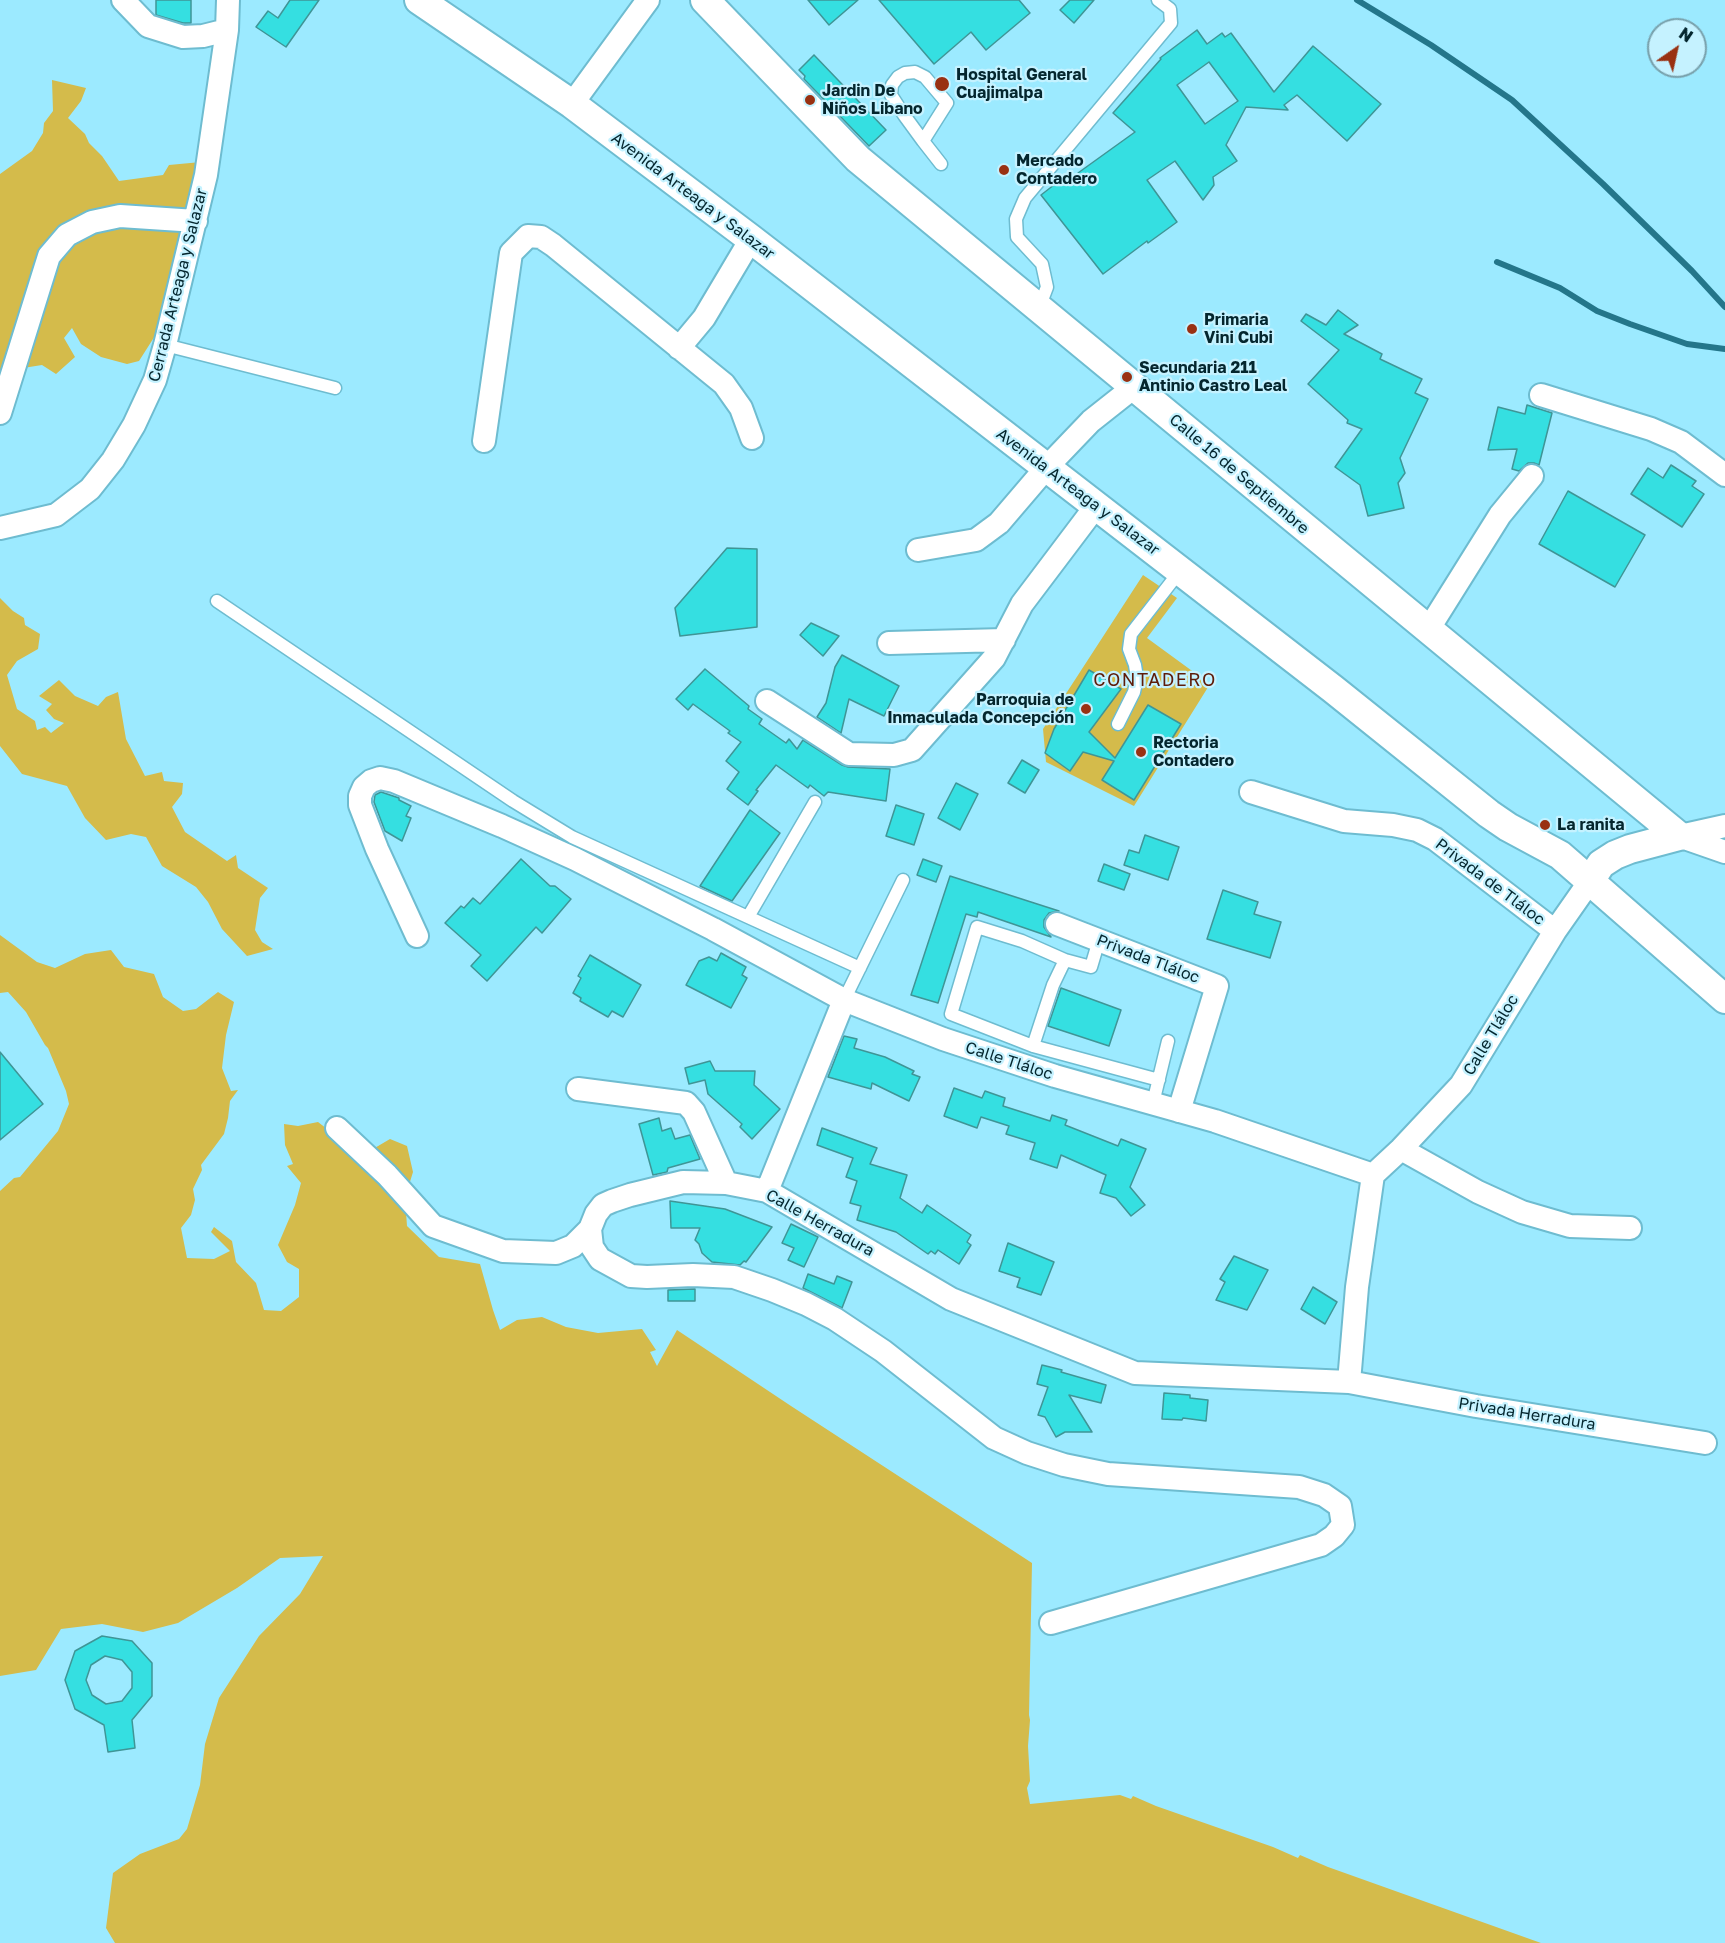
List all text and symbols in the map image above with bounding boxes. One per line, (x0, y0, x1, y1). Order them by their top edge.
north arrow (1647, 18, 1707, 78)
text: N (1675, 23, 1697, 46)
place label: Hospital General Cuajimalpa (956, 65, 1087, 103)
marker: Hospital General Cuajimalpa (933, 75, 951, 93)
place label: Jardin De Niños Libano (822, 81, 923, 119)
marker: Jardin De Niños Libano (803, 93, 817, 107)
street label: Avenida Arteaga y Salazar (608, 128, 778, 264)
place label: Mercado Contadero (1016, 151, 1097, 189)
marker: Mercado Contadero (997, 163, 1011, 177)
street label: Cerrada Arteaga y Salazar (145, 186, 211, 384)
place label: Primaria Vini Cubi (1204, 310, 1273, 348)
marker: Primaria Vini Cubi (1185, 322, 1199, 336)
place label: Secundaria 211 Antinio Castro Leal (1139, 358, 1287, 396)
marker: Secundaria 211 Antinio Castro Leal (1120, 370, 1134, 384)
street label: Calle 16 de Septiembre (1165, 410, 1313, 538)
street label: Avenida Arteaga y Salazar (993, 424, 1163, 560)
district label: CONTADERO (1093, 669, 1217, 691)
place label: Parroquia de Inmaculada Concepción (887, 690, 1074, 728)
marker: Parroquia de Inmaculada Concepción (1079, 702, 1093, 716)
place label: Rectoria Contadero (1153, 733, 1234, 771)
marker: Rectoria Contadero (1134, 745, 1148, 759)
place label: La ranita (1557, 815, 1625, 835)
marker: La ranita (1538, 818, 1552, 832)
street label: Privada de Tláloc (1432, 835, 1548, 929)
street label: Privada Tláloc (1094, 931, 1202, 987)
street label: Calle Tláloc (1459, 991, 1523, 1079)
street label: Calle Tláloc (963, 1038, 1055, 1084)
street label: Calle Herradura (763, 1185, 877, 1261)
street label: Privada Herradura (1457, 1394, 1597, 1434)

